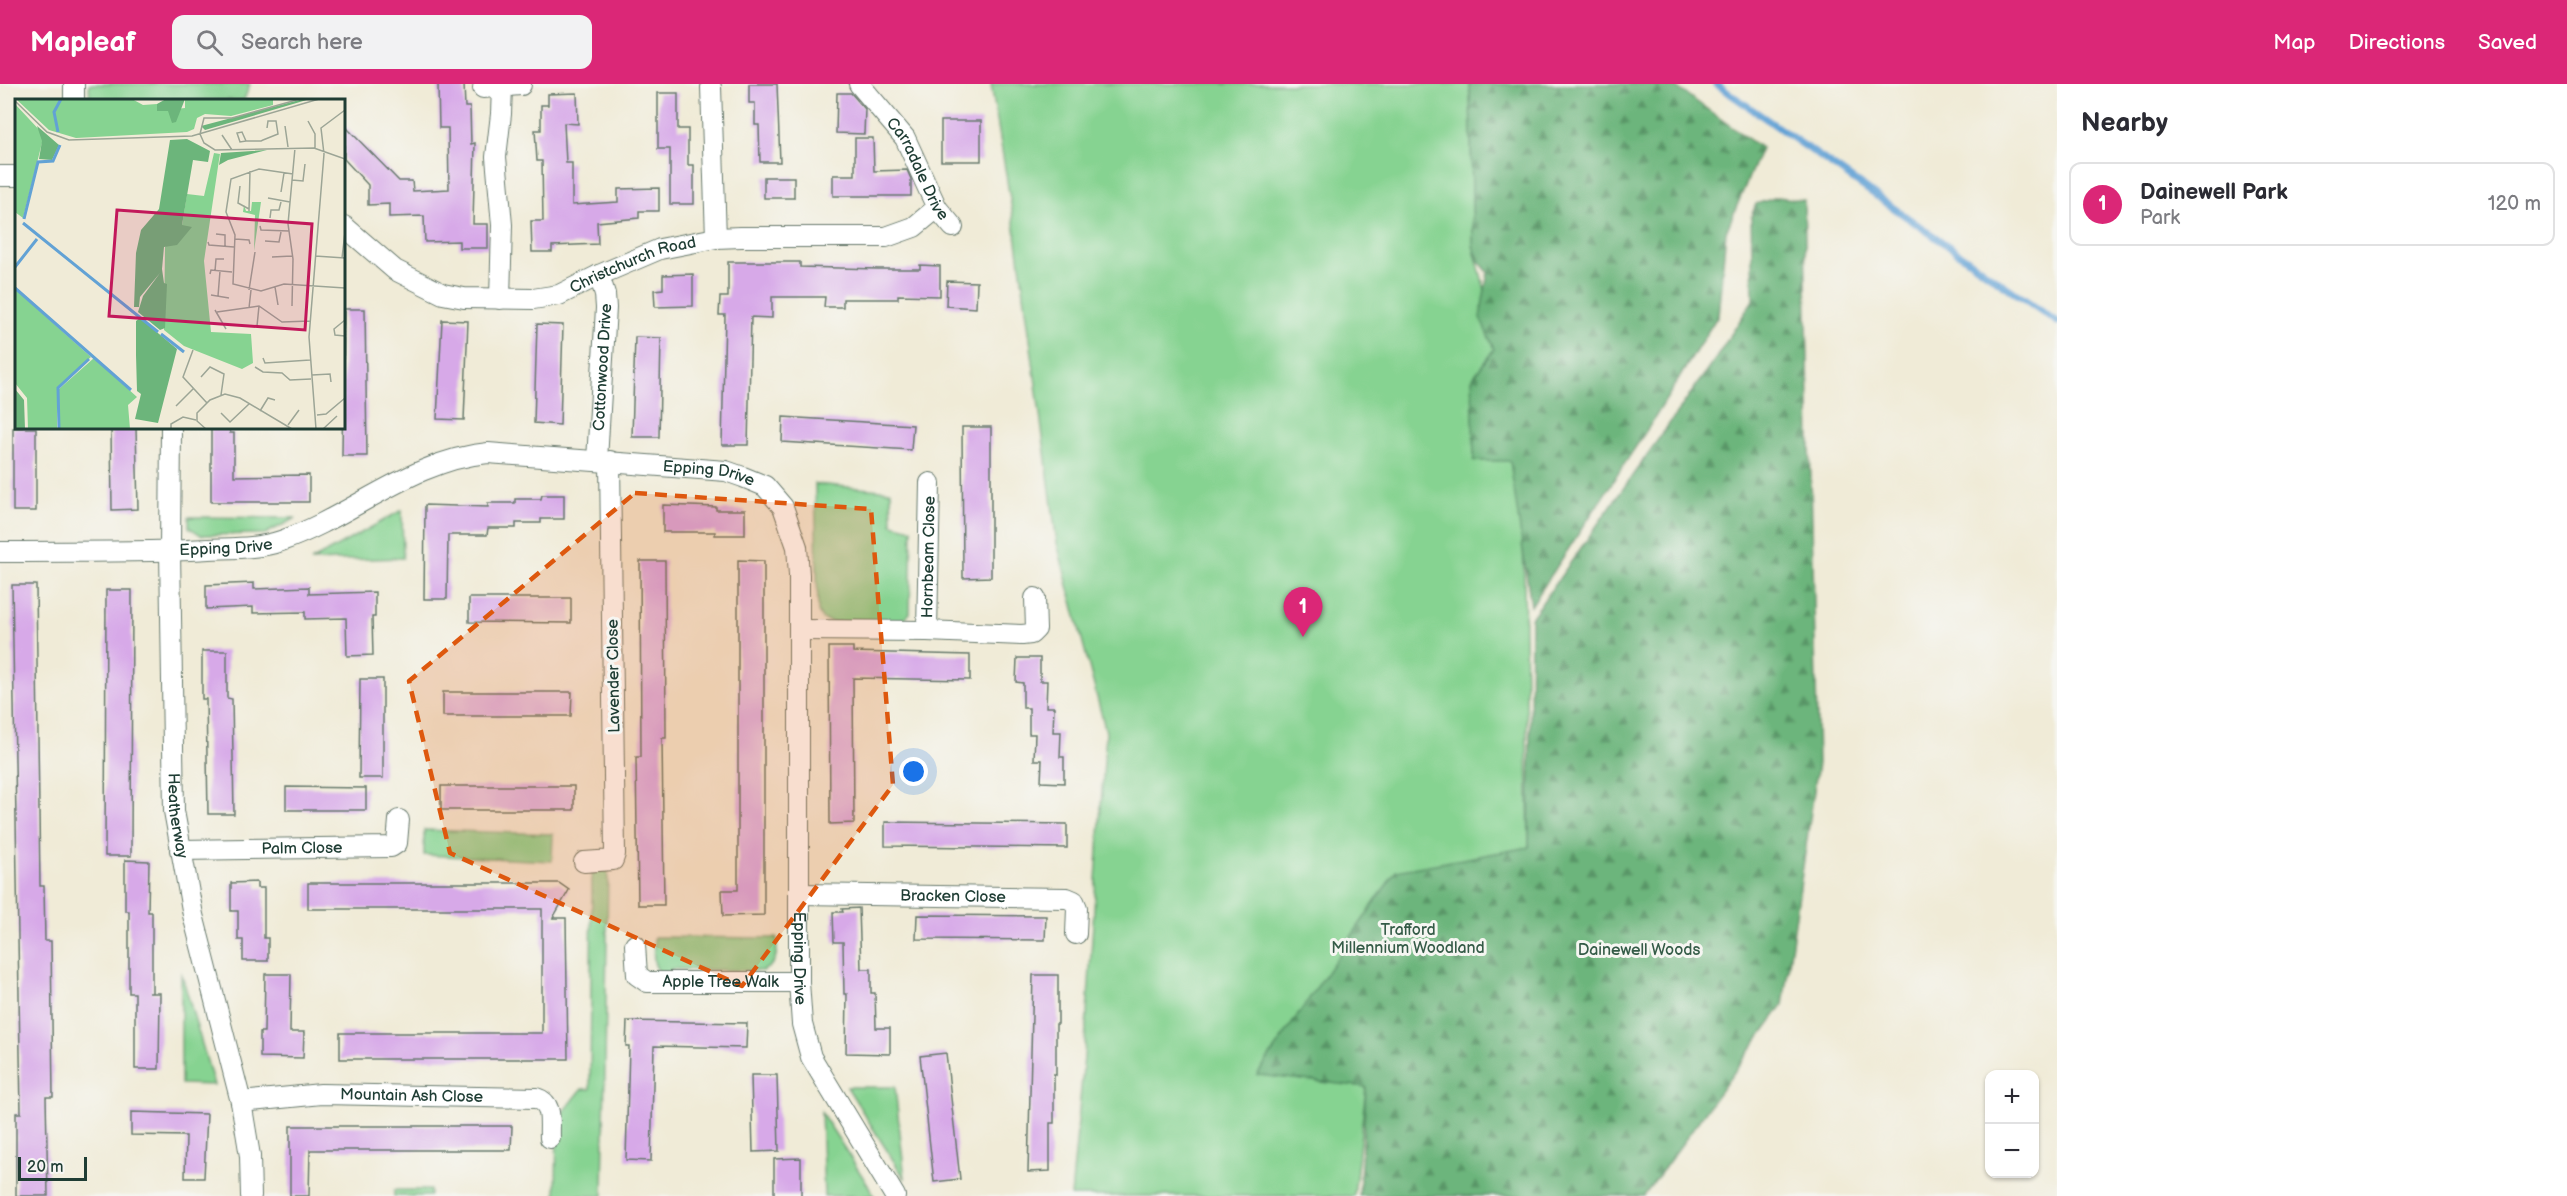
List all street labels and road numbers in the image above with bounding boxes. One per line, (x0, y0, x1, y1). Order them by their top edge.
street label: Carradale Drive (882, 114, 953, 225)
street label: Christchurch Road (567, 233, 698, 298)
street label: Cottonwood Drive (589, 302, 616, 431)
street label: Epping Drive (662, 457, 758, 490)
street label: Hornbeam Close (918, 495, 939, 618)
street label: Epping Drive (179, 534, 275, 560)
street label: Lavender Close (603, 618, 624, 733)
street label: Heatherway (164, 773, 192, 861)
street label: Palm Close (261, 838, 343, 858)
street label: Bracken Close (900, 886, 1007, 907)
street label: Epping Drive (790, 912, 810, 1006)
street label: Apple Tree Walk (663, 973, 779, 992)
street label: Mountain Ash Close (340, 1085, 484, 1107)

